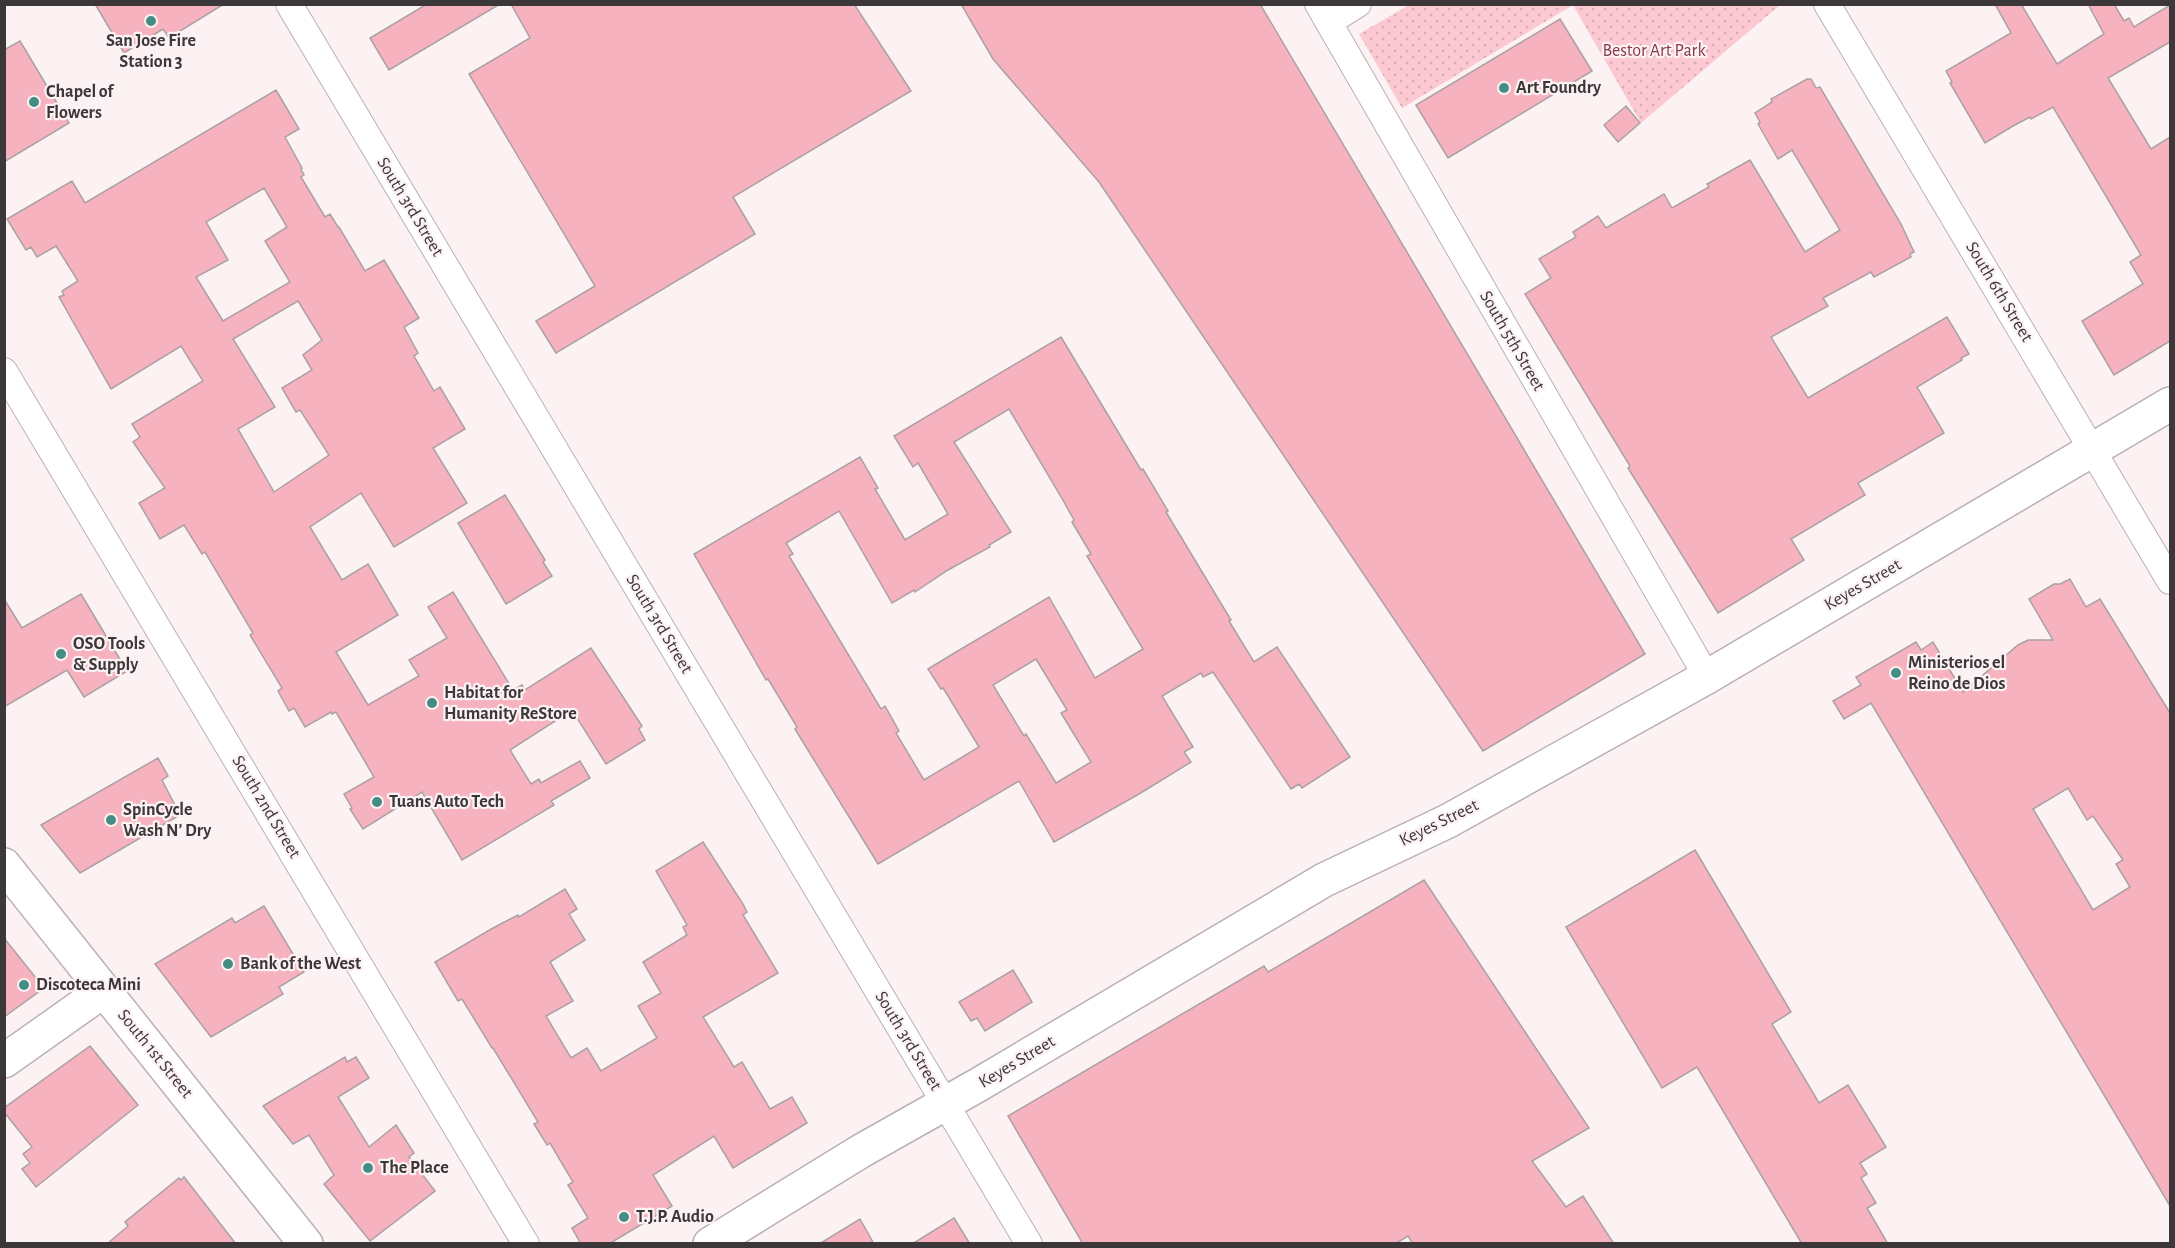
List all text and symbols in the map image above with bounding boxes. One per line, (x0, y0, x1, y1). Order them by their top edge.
marker: San Jose Fire Station 3 (144, 14, 158, 28)
place label: San Jose Fire Station 3 (106, 32, 196, 71)
park label: Bestor Art Park (1602, 42, 1706, 60)
place label: Art Foundry (1516, 79, 1602, 97)
marker: Art Foundry (1497, 81, 1511, 95)
place label: Chapel of Flowers (46, 83, 115, 122)
marker: Chapel of Flowers (27, 95, 41, 109)
street label: South 3rd Street (373, 154, 447, 260)
street label: South 6th Street (1962, 239, 2036, 345)
street label: South 5th Street (1476, 288, 1548, 394)
street label: Keyes Street (1821, 556, 1905, 614)
street label: South 3rd Street (622, 571, 696, 677)
place label: OSO Tools & Supply (73, 635, 145, 674)
marker: OSO Tools & Supply (54, 647, 68, 661)
place label: Ministerios el Reino de Dios (1908, 654, 2005, 693)
marker: Ministerios el Reino de Dios (1889, 666, 1903, 680)
place label: Habitat for Humanity ReStore (444, 684, 577, 723)
marker: Habitat for Humanity ReStore (425, 696, 439, 710)
street label: South 2nd Street (228, 752, 304, 862)
place label: Tuans Auto Tech (389, 793, 504, 811)
marker: Tuans Auto Tech (370, 795, 384, 809)
street label: Keyes Street (1397, 796, 1482, 850)
place label: SpinCycle Wash N’ Dry (123, 801, 212, 840)
marker: SpinCycle Wash N’ Dry (104, 813, 118, 827)
place label: Bank of the West (240, 955, 361, 973)
marker: Bank of the West (221, 957, 235, 971)
place label: Discoteca Mini (36, 976, 141, 994)
marker: Discoteca Mini (17, 978, 31, 992)
street label: South 3rd Street (871, 988, 945, 1094)
street label: South 1st Street (114, 1006, 196, 1102)
street label: Keyes Street (976, 1032, 1058, 1092)
place label: The Place (380, 1159, 449, 1177)
marker: The Place (361, 1161, 375, 1175)
place label: T.J.P. Audio (636, 1208, 714, 1226)
marker: T.J.P. Audio (617, 1210, 631, 1224)

